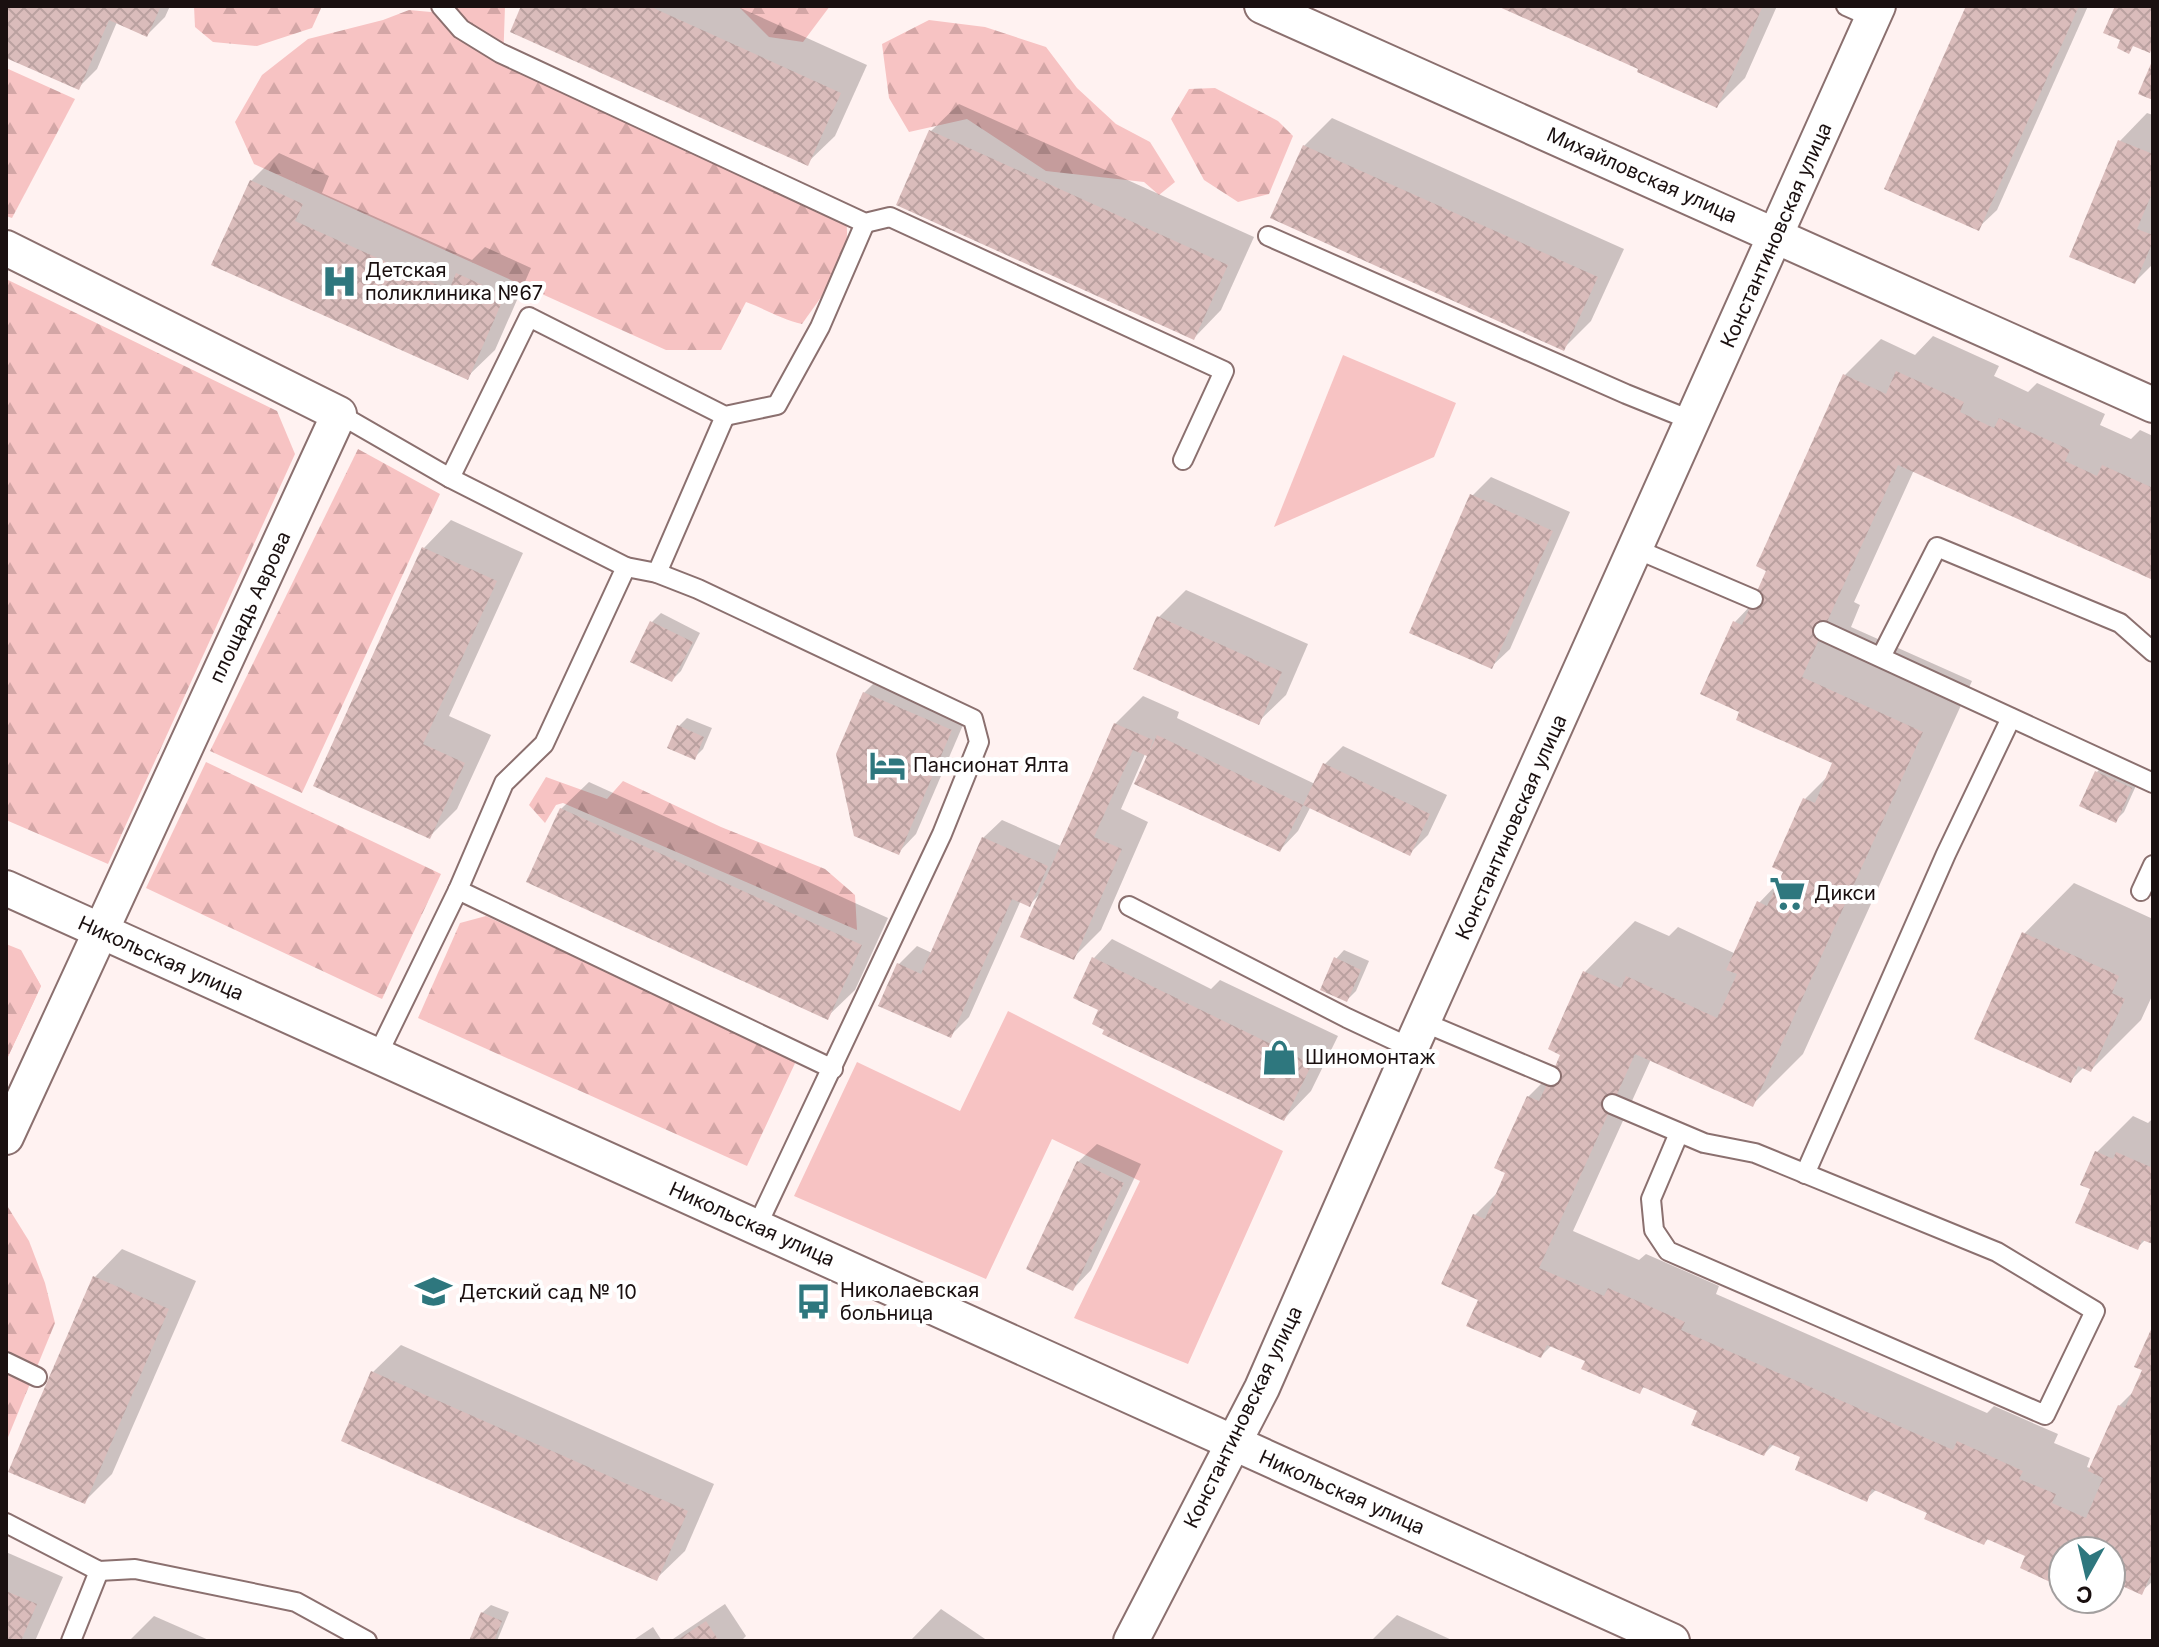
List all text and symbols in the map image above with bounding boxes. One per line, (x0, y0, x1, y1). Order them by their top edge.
street label: Константиновская улица (1715, 119, 1837, 351)
street label: Михайловская улица (1543, 122, 1741, 228)
place label: Детская поликлиника №67 (365, 258, 543, 305)
hospital icon: Детская поликлиника №67 (320, 262, 358, 300)
street label: площадь Аврова (204, 527, 296, 687)
street label: Константиновская улица (1450, 711, 1572, 943)
hotel icon: Пансионат Ялта (868, 746, 906, 784)
place label: Пансионат Ялта (913, 753, 1069, 777)
supermarket icon: Дикси (1769, 874, 1807, 912)
place label: Дикси (1814, 881, 1876, 905)
street label: Никольская улица (74, 911, 248, 1005)
shop icon: Шиномонтаж (1260, 1038, 1298, 1076)
place label: Шиномонтаж (1305, 1045, 1436, 1069)
street label: Никольская улица (665, 1177, 839, 1271)
school or university icon: Детский сад № 10 (414, 1273, 452, 1311)
place label: Николаевская больница (840, 1278, 979, 1325)
place label: Детский сад № 10 (459, 1280, 637, 1304)
bus stop icon: Николаевская больница (795, 1282, 833, 1320)
street label: Константиновская улица (1179, 1302, 1307, 1532)
street label: Никольская улица (1255, 1445, 1429, 1539)
north arrow (2047, 1535, 2127, 1615)
text: С (2074, 1581, 2094, 1609)

